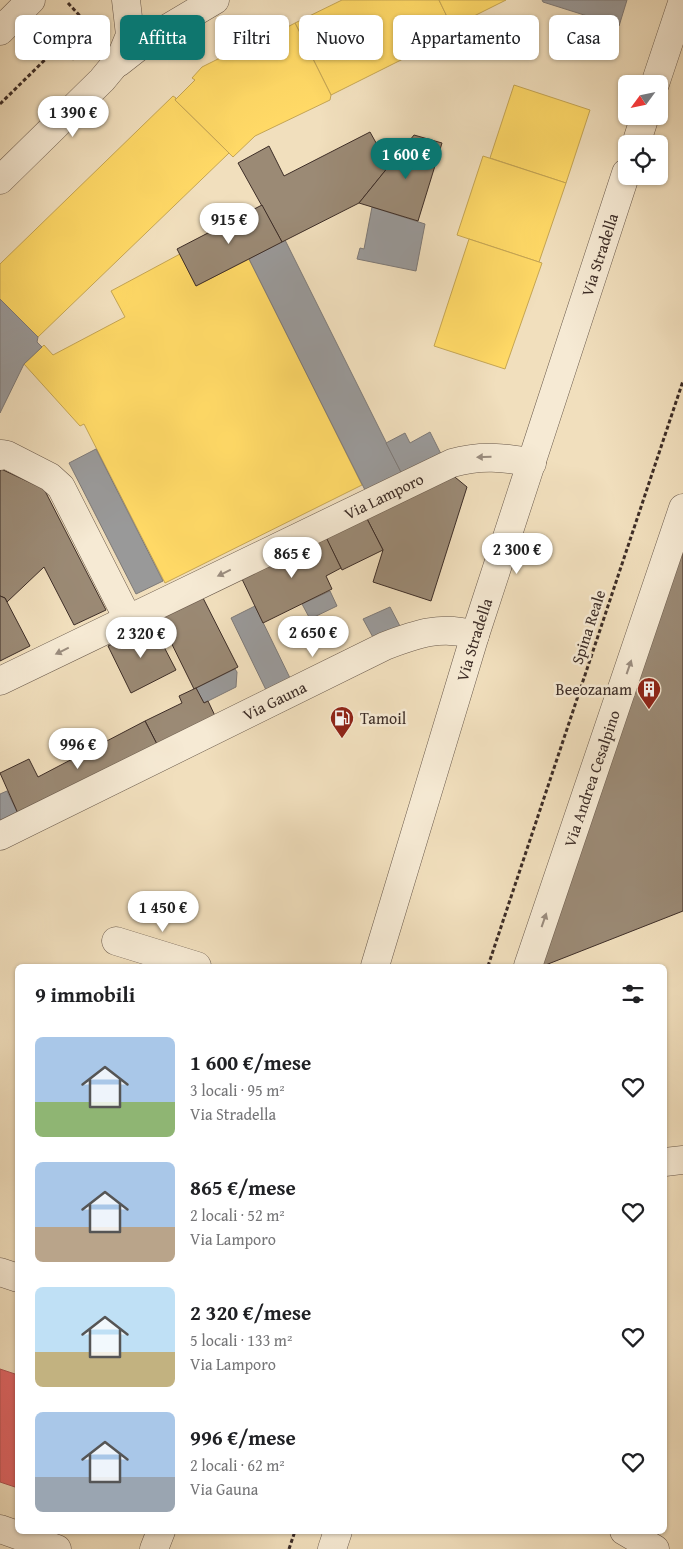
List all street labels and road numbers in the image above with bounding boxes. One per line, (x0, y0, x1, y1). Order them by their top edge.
street label: Via Stradella (575, 209, 624, 299)
street label: Via Lamporo (340, 466, 428, 525)
street label: Spina Reale (565, 587, 611, 667)
street label: Via Stradella (450, 594, 498, 684)
street label: Via Gauna (238, 675, 311, 726)
street label: Via Andrea Cesalpino (557, 707, 626, 850)

